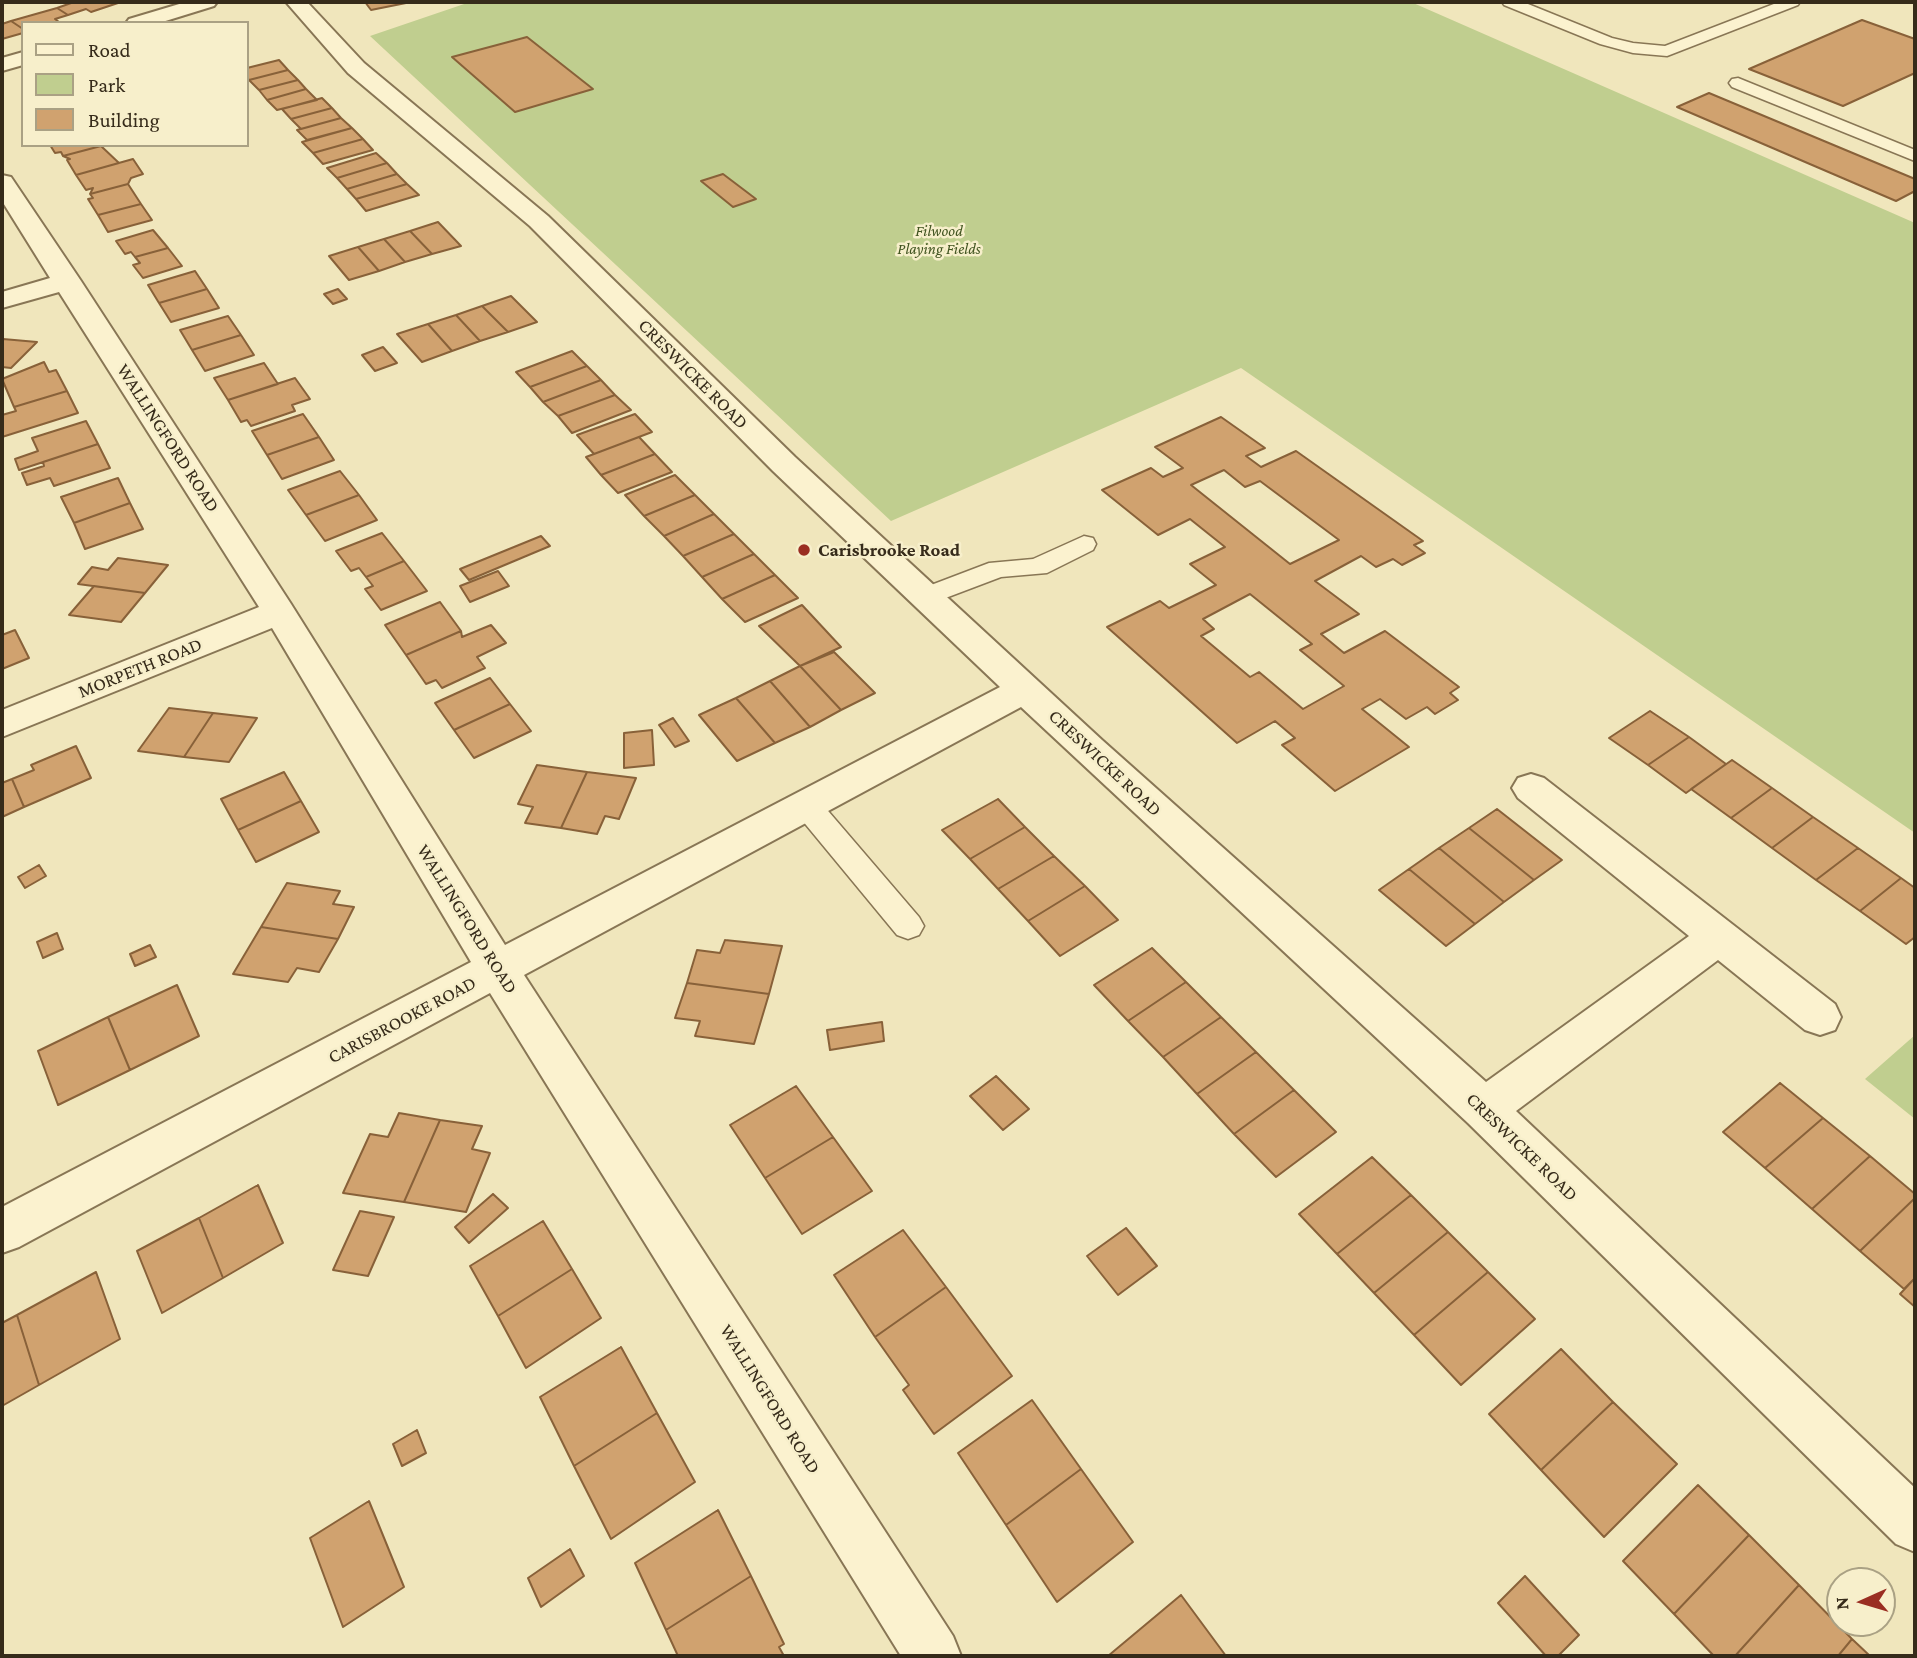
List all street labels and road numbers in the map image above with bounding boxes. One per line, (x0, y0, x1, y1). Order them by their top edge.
street label: CRESWICKE ROAD (633, 314, 753, 434)
street label: WALLINGFORD ROAD (112, 360, 224, 516)
street label: MORPETH ROAD (75, 633, 205, 703)
street label: CRESWICKE ROAD (1044, 705, 1166, 821)
street label: WALLINGFORD ROAD (412, 840, 522, 998)
street label: CARISBROOKE ROAD (324, 971, 480, 1069)
street label: CRESWICKE ROAD (1461, 1088, 1583, 1206)
street label: WALLINGFORD ROAD (715, 1320, 825, 1478)

